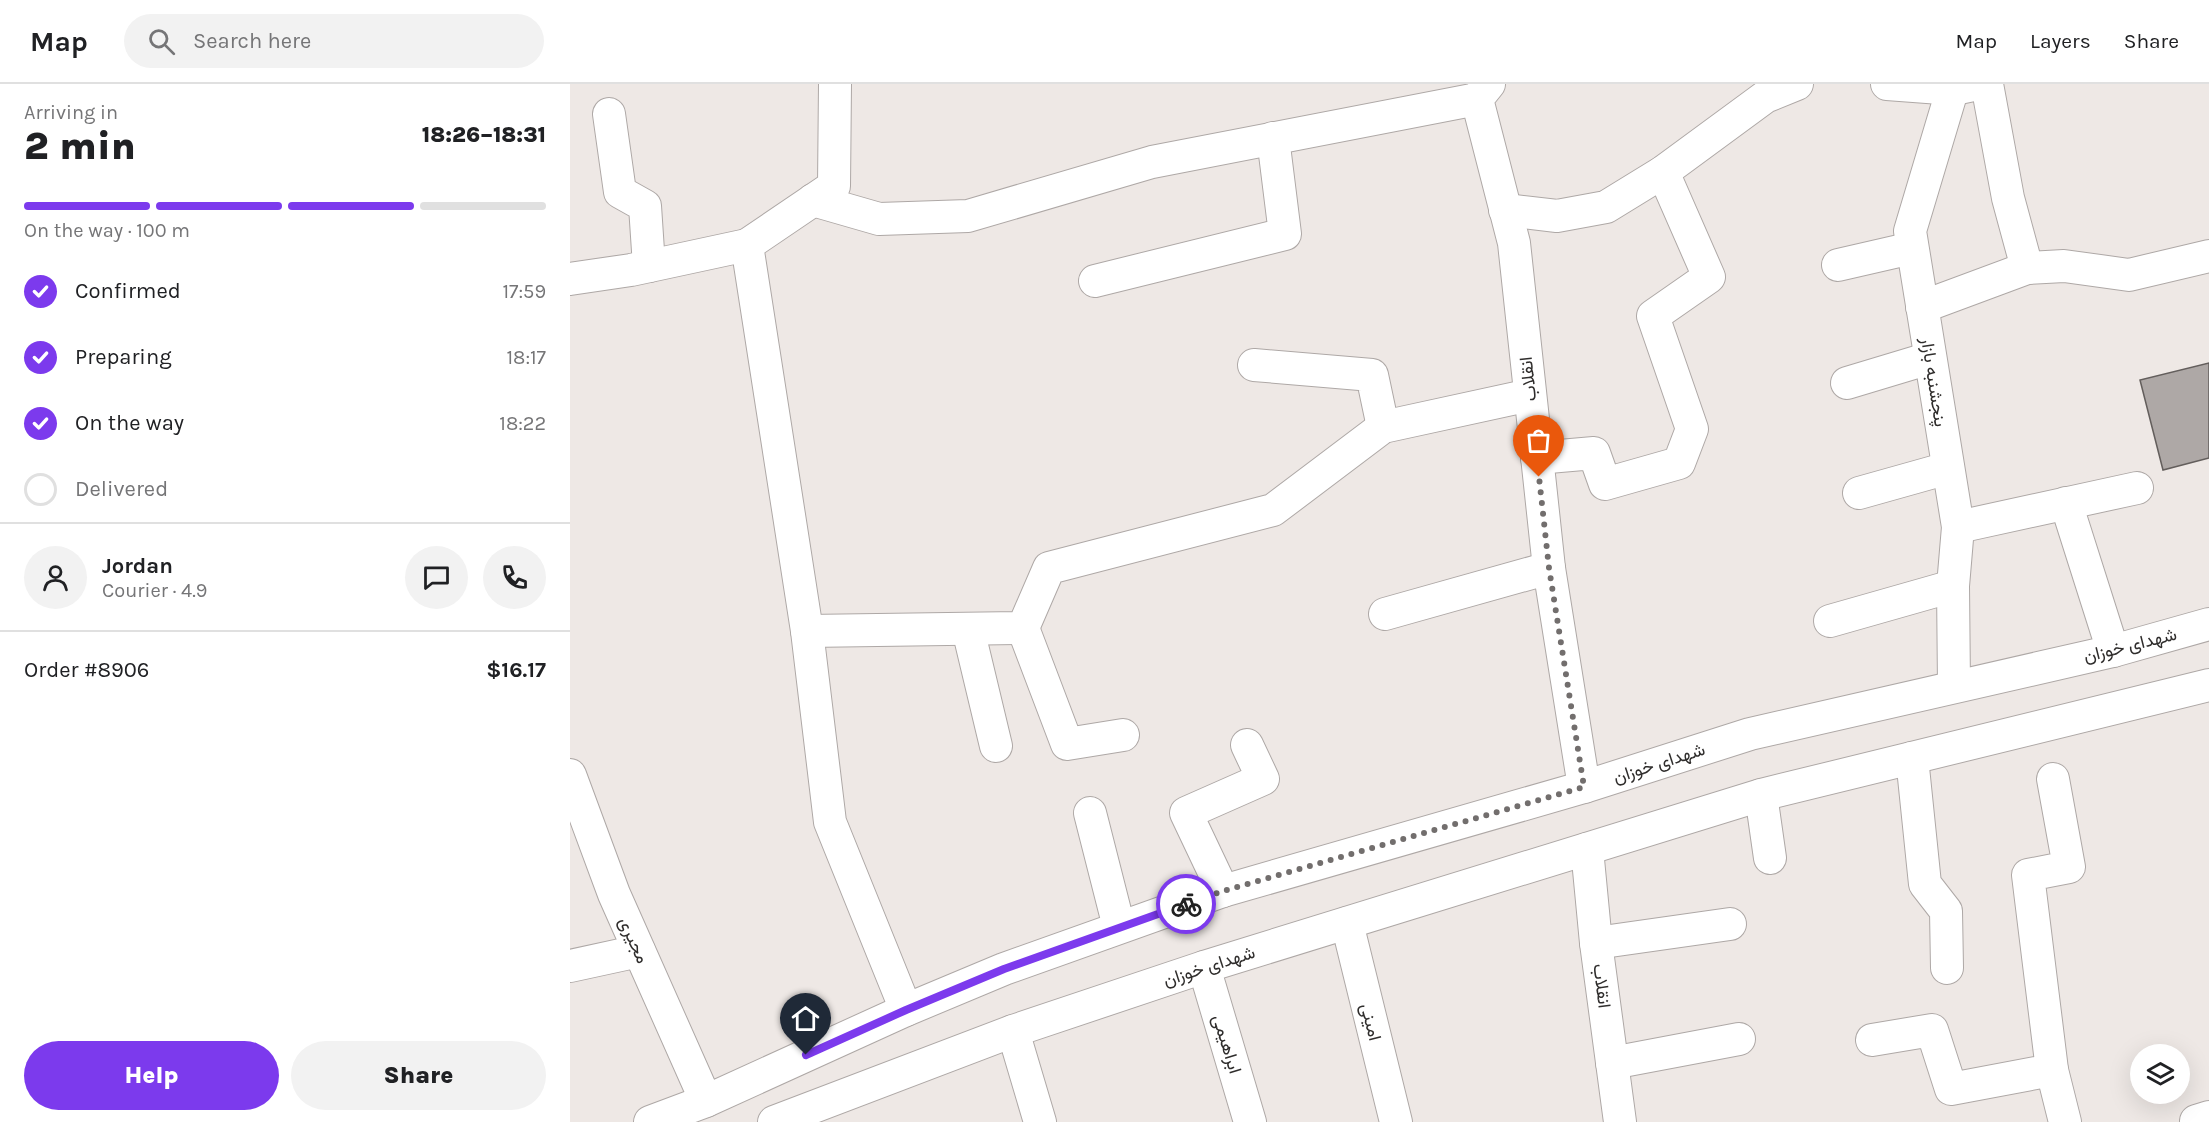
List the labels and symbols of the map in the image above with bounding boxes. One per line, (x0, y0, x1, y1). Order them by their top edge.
street label: پنجشنبه بازار (1915, 335, 1952, 428)
street label: انقلاب (1515, 356, 1541, 402)
pin (1513, 415, 1564, 477)
street label: شهدای خوزان (2081, 623, 2179, 667)
street label: شهدای خوزان (1610, 738, 1708, 788)
courier (1156, 874, 1216, 934)
street label: مجیری (614, 913, 654, 967)
street label: شهدای خوزان (1160, 941, 1258, 991)
street label: انقلاب (1588, 962, 1616, 1010)
pin (780, 993, 831, 1055)
street label: امینی (1356, 1001, 1386, 1043)
street label: ابراهیمی (1208, 1012, 1246, 1076)

